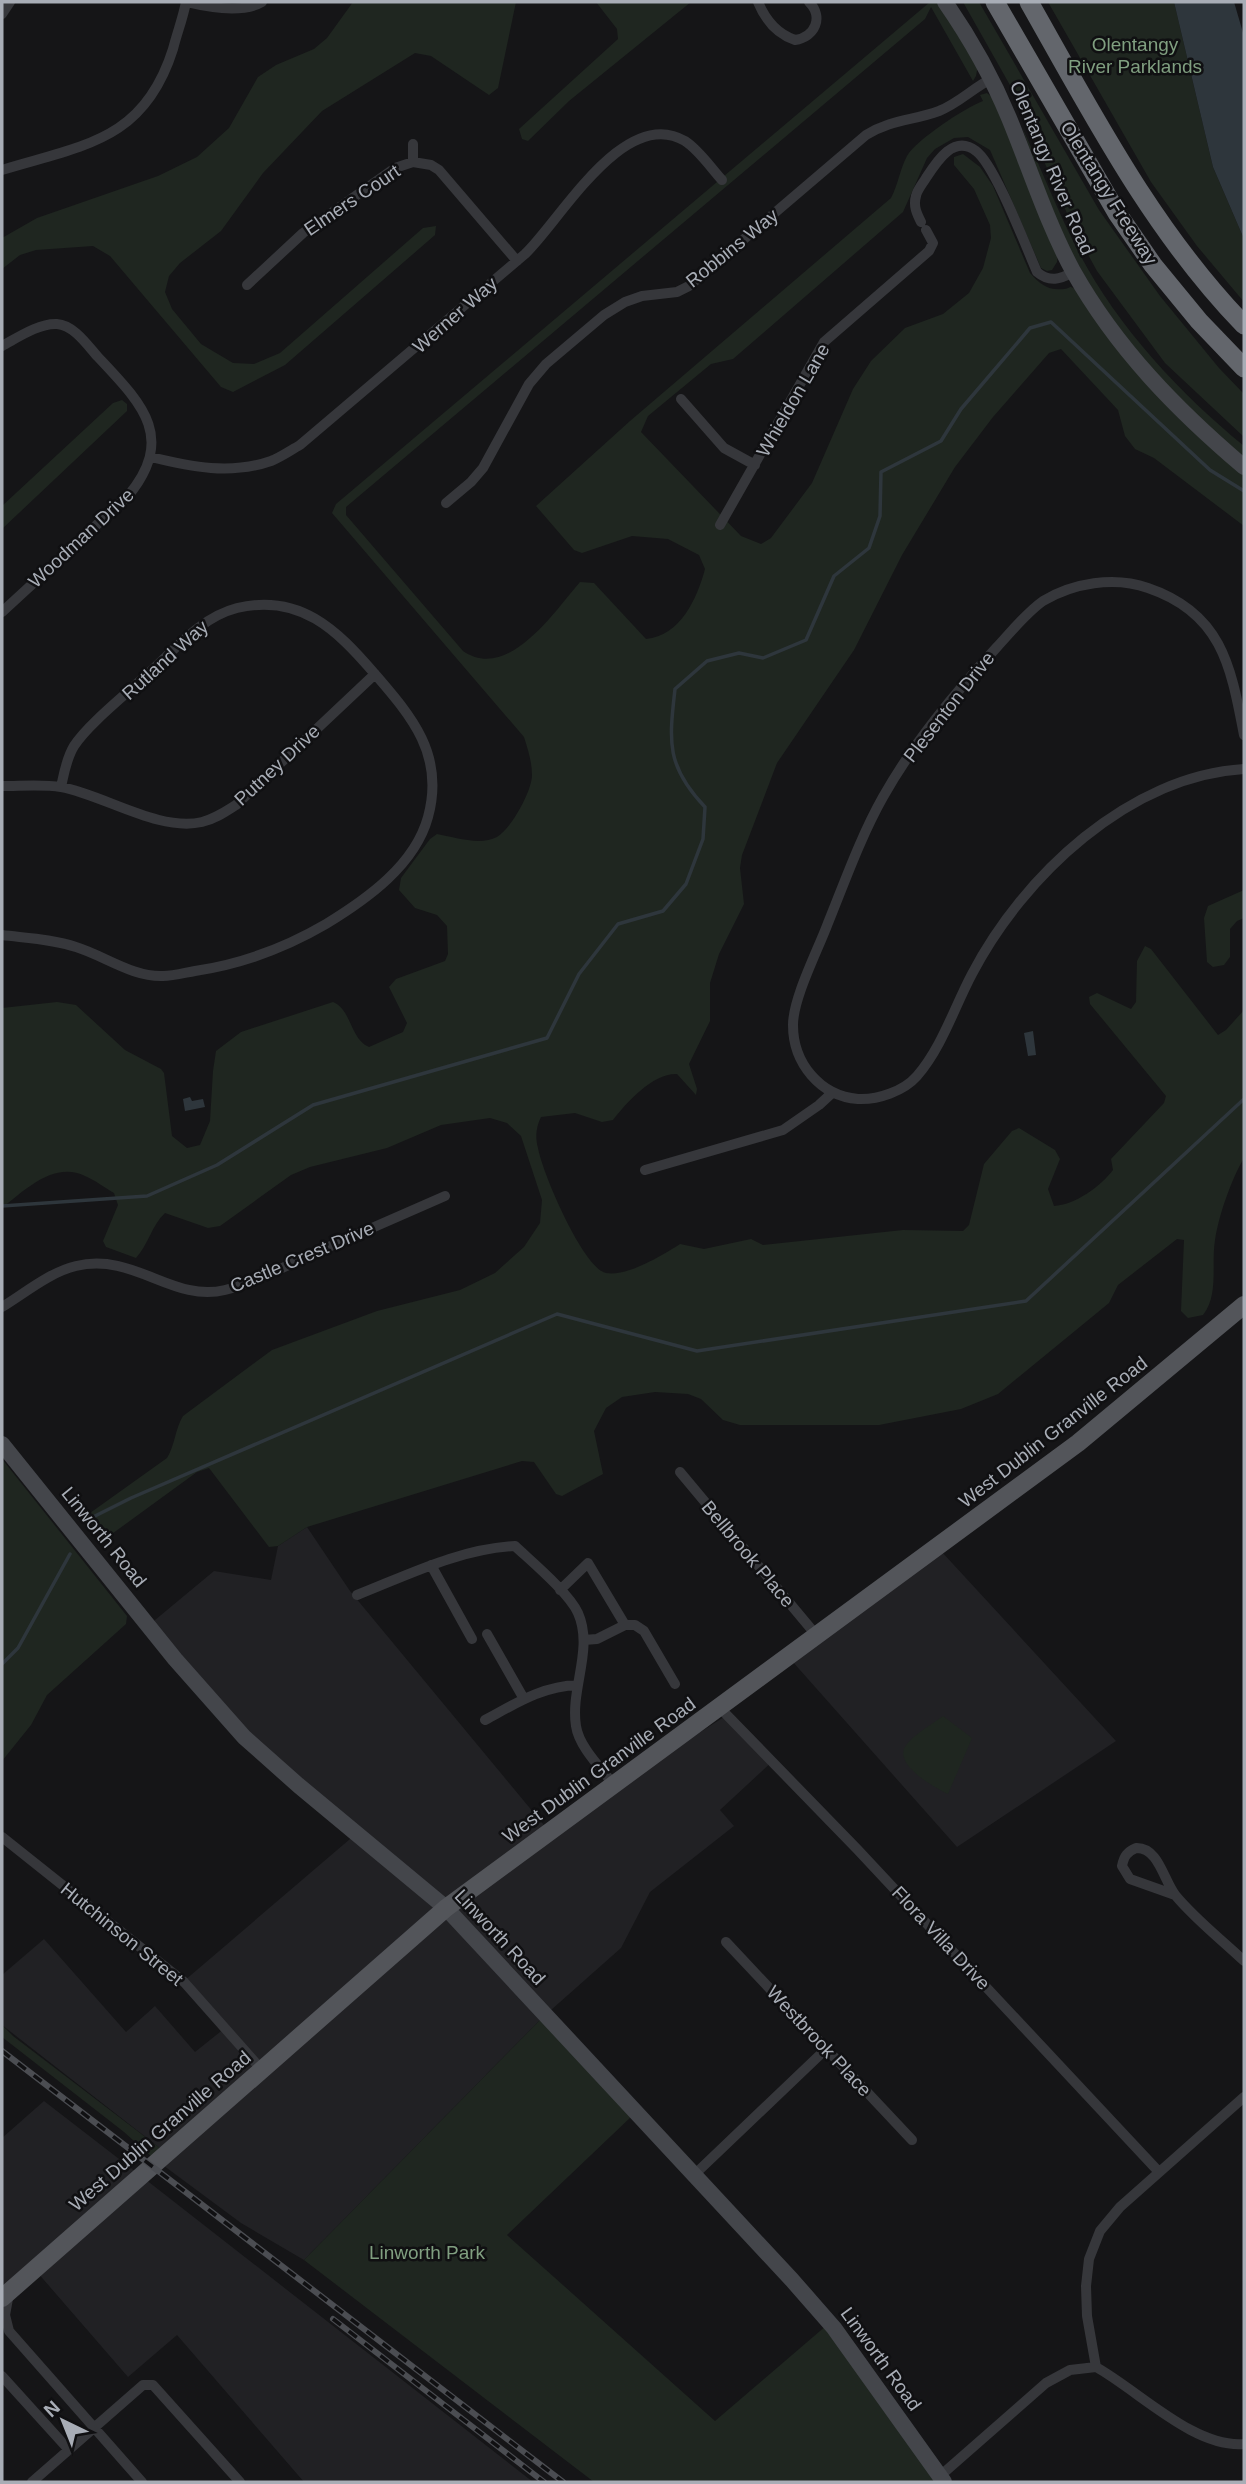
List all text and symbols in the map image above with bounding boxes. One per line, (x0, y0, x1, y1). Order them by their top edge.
park label: Olentangy River Parklands (1068, 34, 1202, 77)
street label: Olentangy River Road (1006, 78, 1098, 258)
street label: Olentangy Freeway (1056, 118, 1162, 269)
street label: Elmers Court (300, 160, 404, 240)
street label: Robbins Way (682, 204, 783, 291)
street label: Werner Way (409, 272, 502, 357)
street label: Whieldon Lane (752, 340, 834, 460)
street label: Woodman Drive (24, 484, 138, 592)
street label: Rutland Way (118, 616, 213, 704)
street label: Plesenton Drive (899, 648, 999, 766)
street label: Putney Drive (230, 720, 324, 810)
street label: Castle Crest Drive (227, 1217, 377, 1297)
street label: West Dublin Granville Road (955, 1352, 1151, 1512)
street label: Linworth Road (57, 1483, 151, 1591)
street label: Bellbrook Place (698, 1497, 798, 1611)
street label: West Dublin Granville Road (499, 1693, 699, 1847)
street label: Hutchinson Street (57, 1878, 188, 1990)
street label: Flora Villa Drive (888, 1882, 994, 1994)
street label: Linworth Road (451, 1885, 549, 1989)
street label: Westbrook Place (762, 1981, 876, 2101)
street label: West Dublin Granville Road (65, 2047, 255, 2215)
park label: Linworth Park (369, 2242, 486, 2263)
street label: Linworth Road (836, 2303, 926, 2415)
north arrow (28, 2386, 98, 2456)
text: N (40, 2397, 64, 2421)

